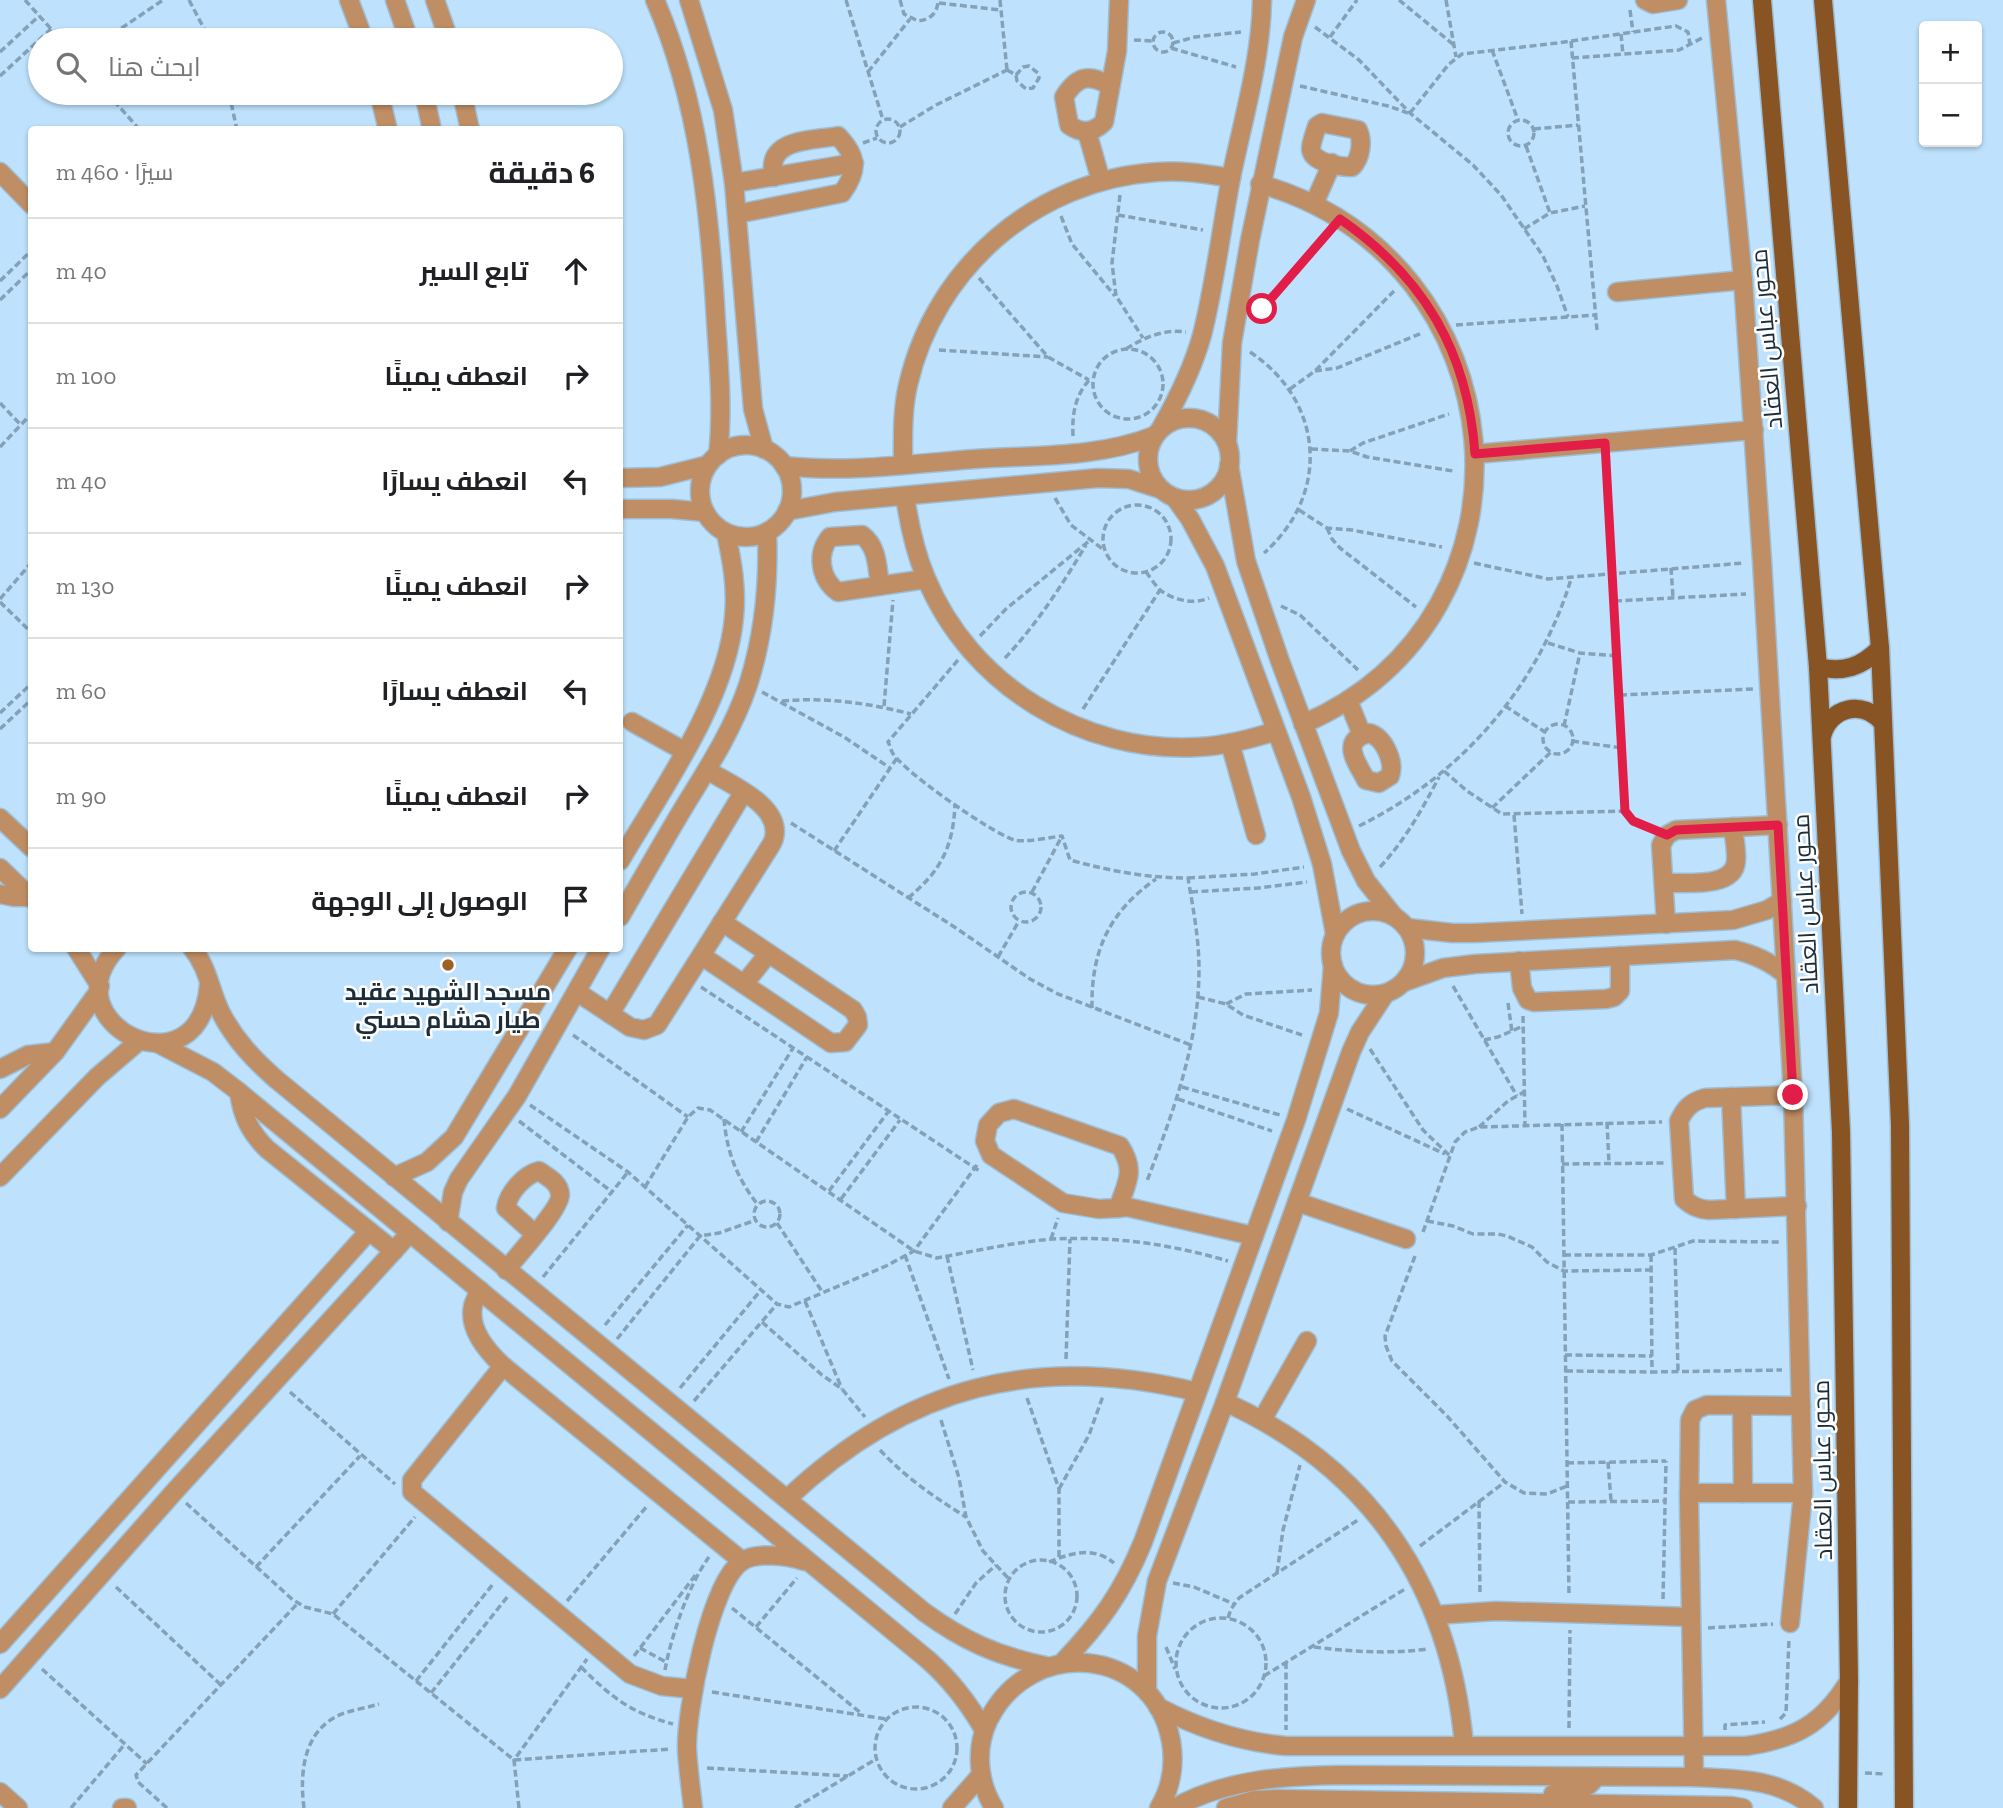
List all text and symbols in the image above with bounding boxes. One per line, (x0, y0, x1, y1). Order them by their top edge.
map controls (1919, 21, 1982, 147)
button: + (1919, 21, 1982, 84)
search box (28, 28, 623, 105)
icon: search (52, 48, 90, 86)
text: ابحث هنا (108, 51, 201, 83)
button: − (1919, 84, 1982, 147)
text: 6 دقيقة (488, 155, 595, 191)
text: سيرًا · 460 m (56, 158, 173, 186)
street label: محور عباس العقاد (1744, 248, 1788, 430)
icon: ahead (557, 252, 595, 290)
text: تابع السير (420, 255, 528, 287)
text: 40 m (56, 257, 107, 285)
route start (1246, 293, 1277, 324)
icon: right (557, 357, 595, 395)
text: انعطف يمينًا (385, 360, 528, 392)
text: 100 m (56, 362, 116, 390)
icon: left (557, 462, 595, 500)
text: انعطف يسارًا (381, 465, 528, 497)
text: 40 m (56, 467, 107, 495)
icon: right (557, 567, 595, 605)
text: انعطف يمينًا (385, 570, 528, 602)
text: 130 m (56, 572, 114, 600)
icon: left (557, 672, 595, 710)
text: انعطف يسارًا (381, 675, 528, 707)
text: 60 m (56, 677, 107, 705)
icon: right (557, 777, 595, 815)
text: انعطف يمينًا (385, 780, 528, 812)
text: 90 m (56, 782, 107, 810)
street label: محور عباس العقاد (1786, 813, 1824, 995)
icon: arrive (557, 882, 595, 920)
text: الوصول إلى الوجهة (311, 885, 528, 917)
marker: مسجد الشهيد عقيد طيار هشام حسني (440, 957, 456, 973)
place label: مسجد الشهيد عقيد طيار هشام حسني (345, 977, 551, 1039)
route end (1777, 1079, 1808, 1110)
street label: محور عباس العقاد (1806, 1379, 1838, 1561)

